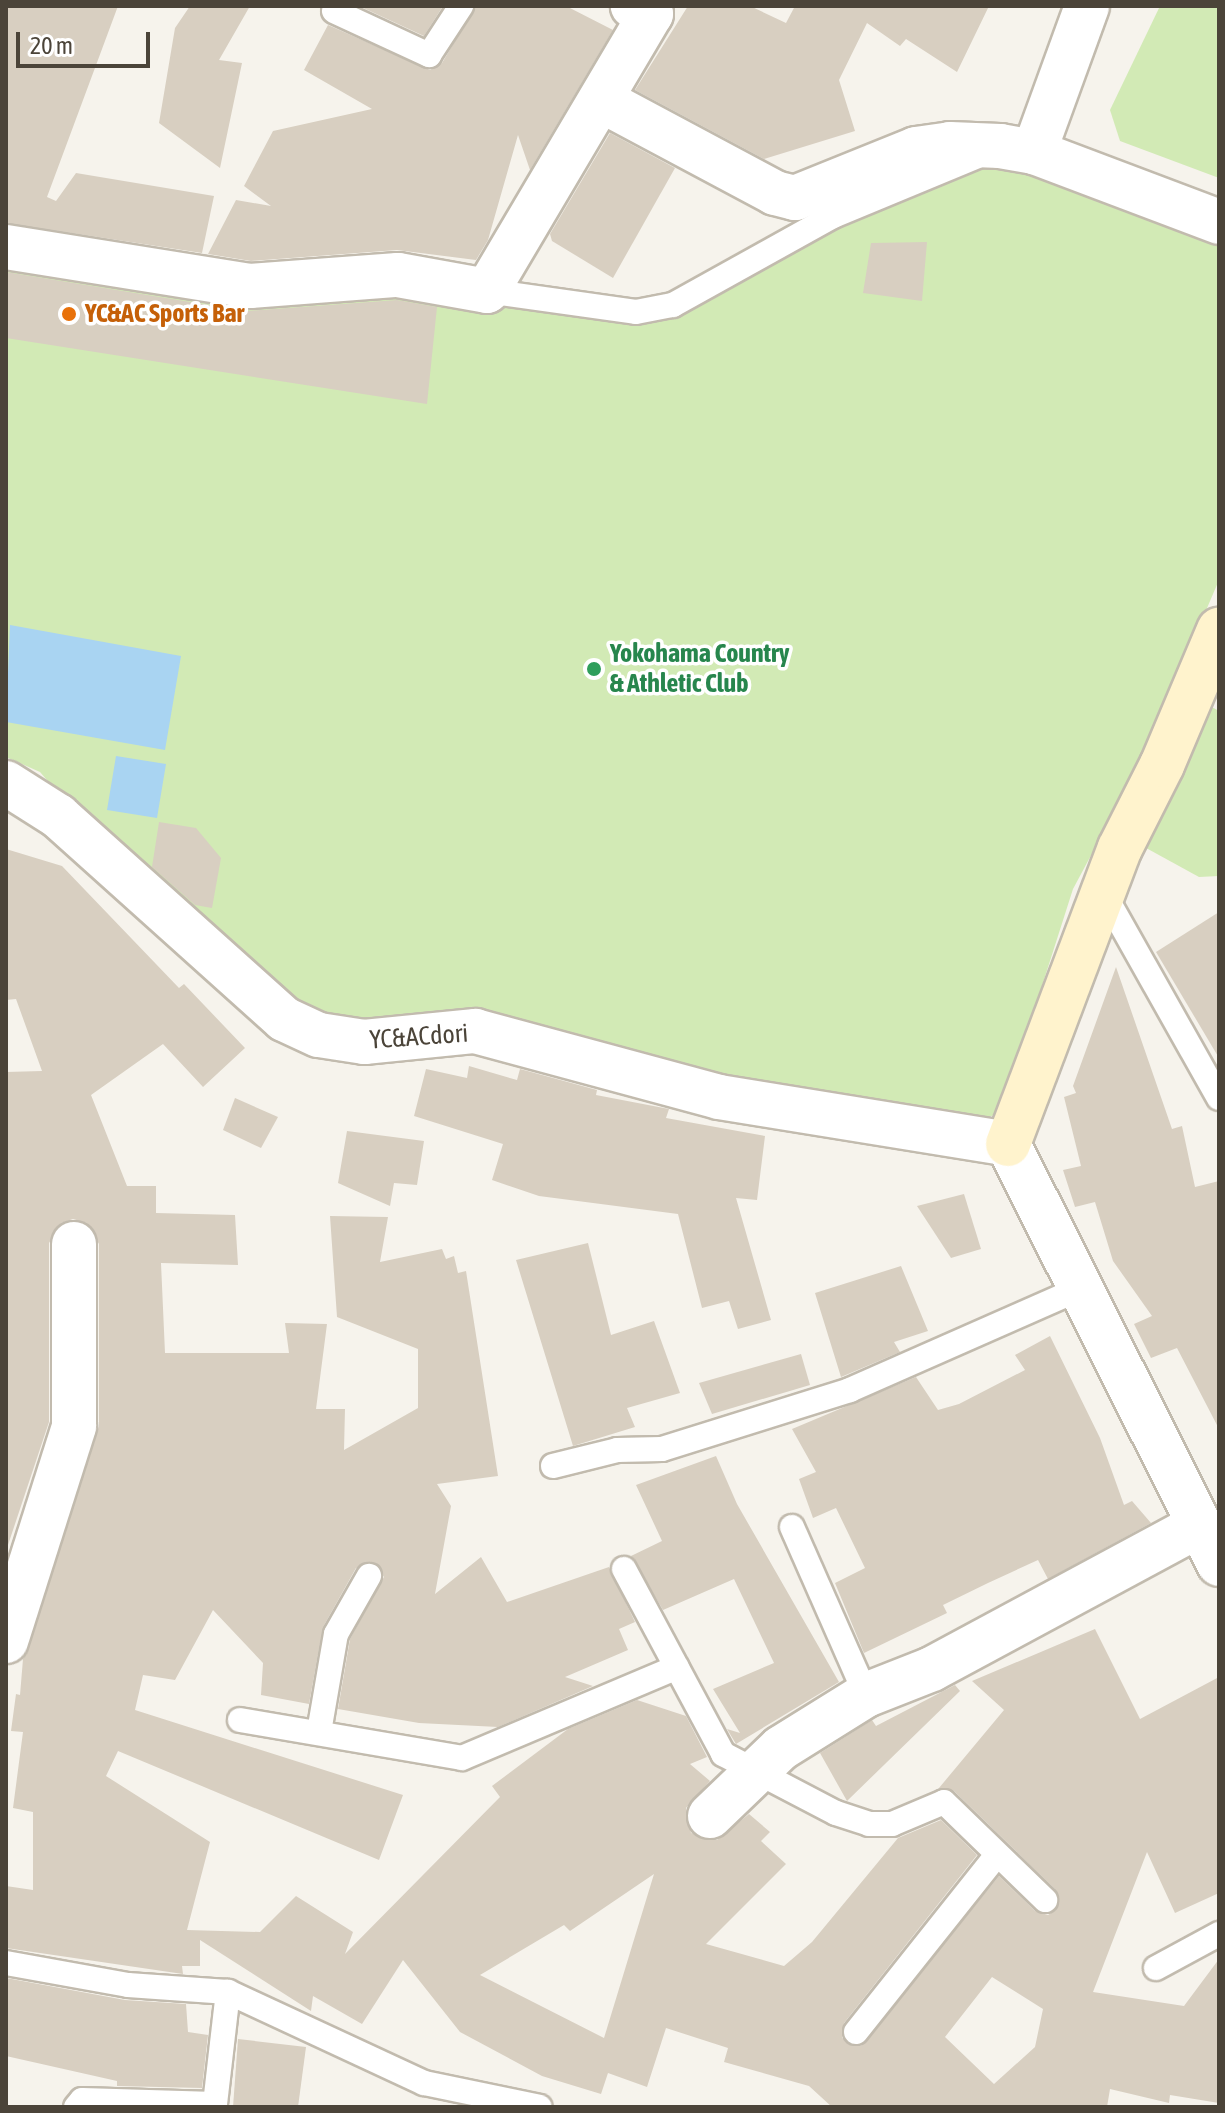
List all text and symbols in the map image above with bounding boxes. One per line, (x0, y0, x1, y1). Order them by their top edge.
scale bar (20, 16, 154, 66)
text: 20 m (30, 32, 73, 59)
place label: YC&AC Sports Bar (85, 298, 244, 330)
marker: YC&AC Sports Bar (60, 305, 78, 323)
place label: Yokohama Country & Athletic Club (610, 638, 789, 700)
marker: Yokohama Country & Athletic Club (585, 660, 603, 678)
street label: YC&ACdori (369, 1018, 469, 1056)

